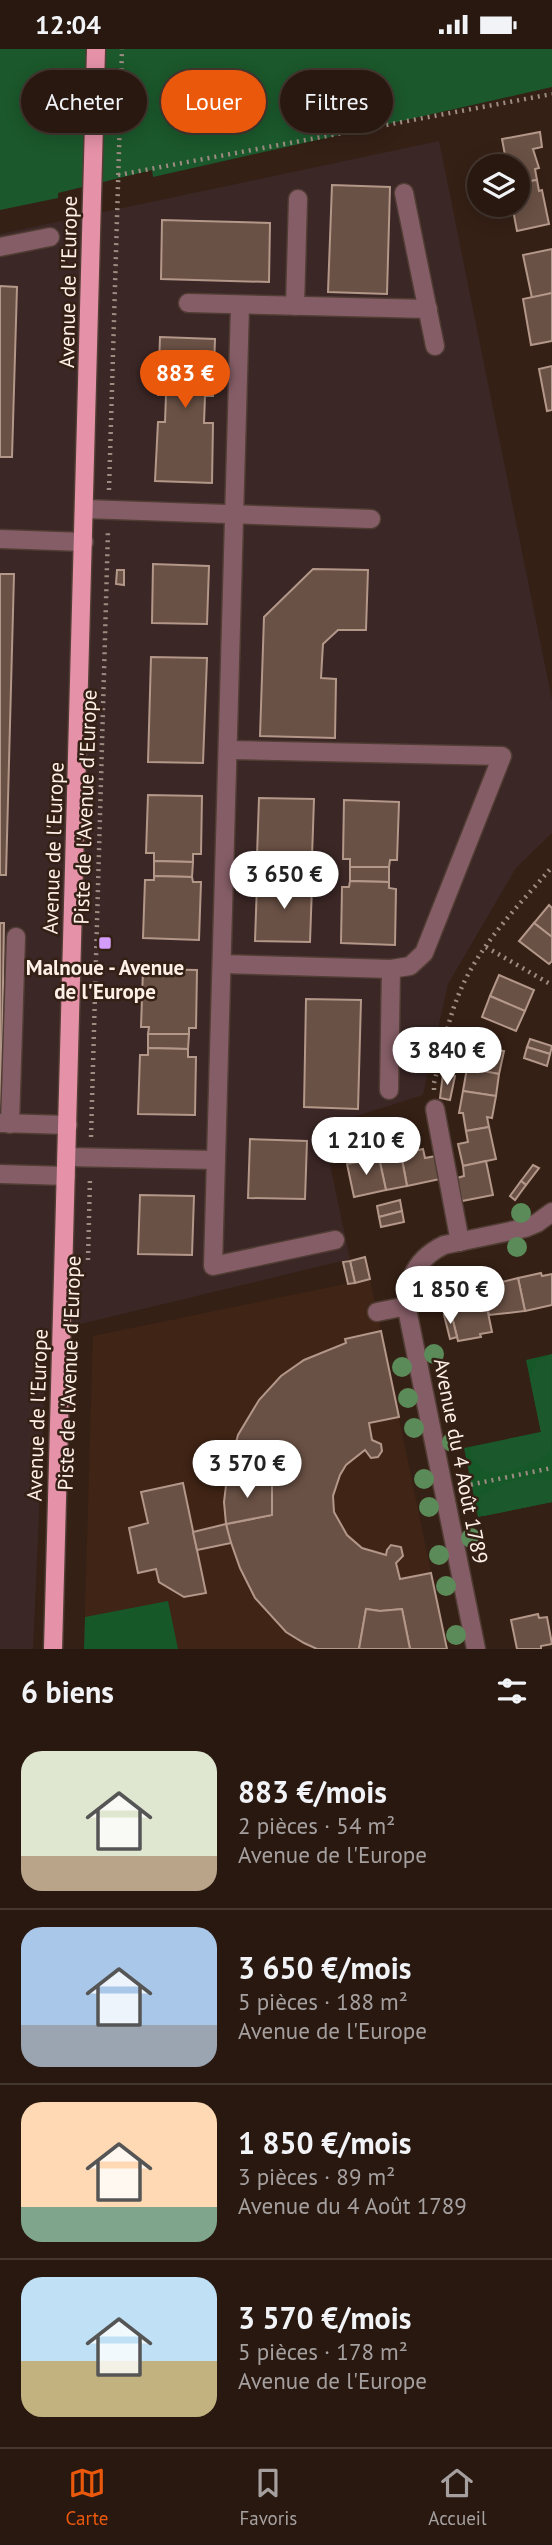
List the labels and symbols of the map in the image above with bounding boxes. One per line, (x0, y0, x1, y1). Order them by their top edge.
street label: Avenue de l'Europe (53, 196, 83, 368)
pin: 883 € (136, 351, 234, 410)
street label: Piste de l'Avenue d'Europe (67, 689, 103, 925)
street label: Avenue de l'Europe (36, 761, 70, 935)
pin: 3 650 € (219, 851, 349, 911)
marker: Malnoue - Avenue de l'Europe (97, 935, 113, 951)
place label: Malnoue - Avenue de l'Europe (26, 954, 184, 1005)
pin: 3 840 € (382, 1027, 512, 1087)
pin: 1 210 € (301, 1117, 431, 1177)
street label: Piste de l'Avenue d'Europe (51, 1255, 87, 1491)
pin: 1 850 € (385, 1267, 515, 1326)
street label: Avenue de l'Europe (20, 1328, 54, 1502)
street label: Avenue du 4 Août 1789 (428, 1356, 494, 1566)
pin: 3 570 € (182, 1441, 312, 1500)

